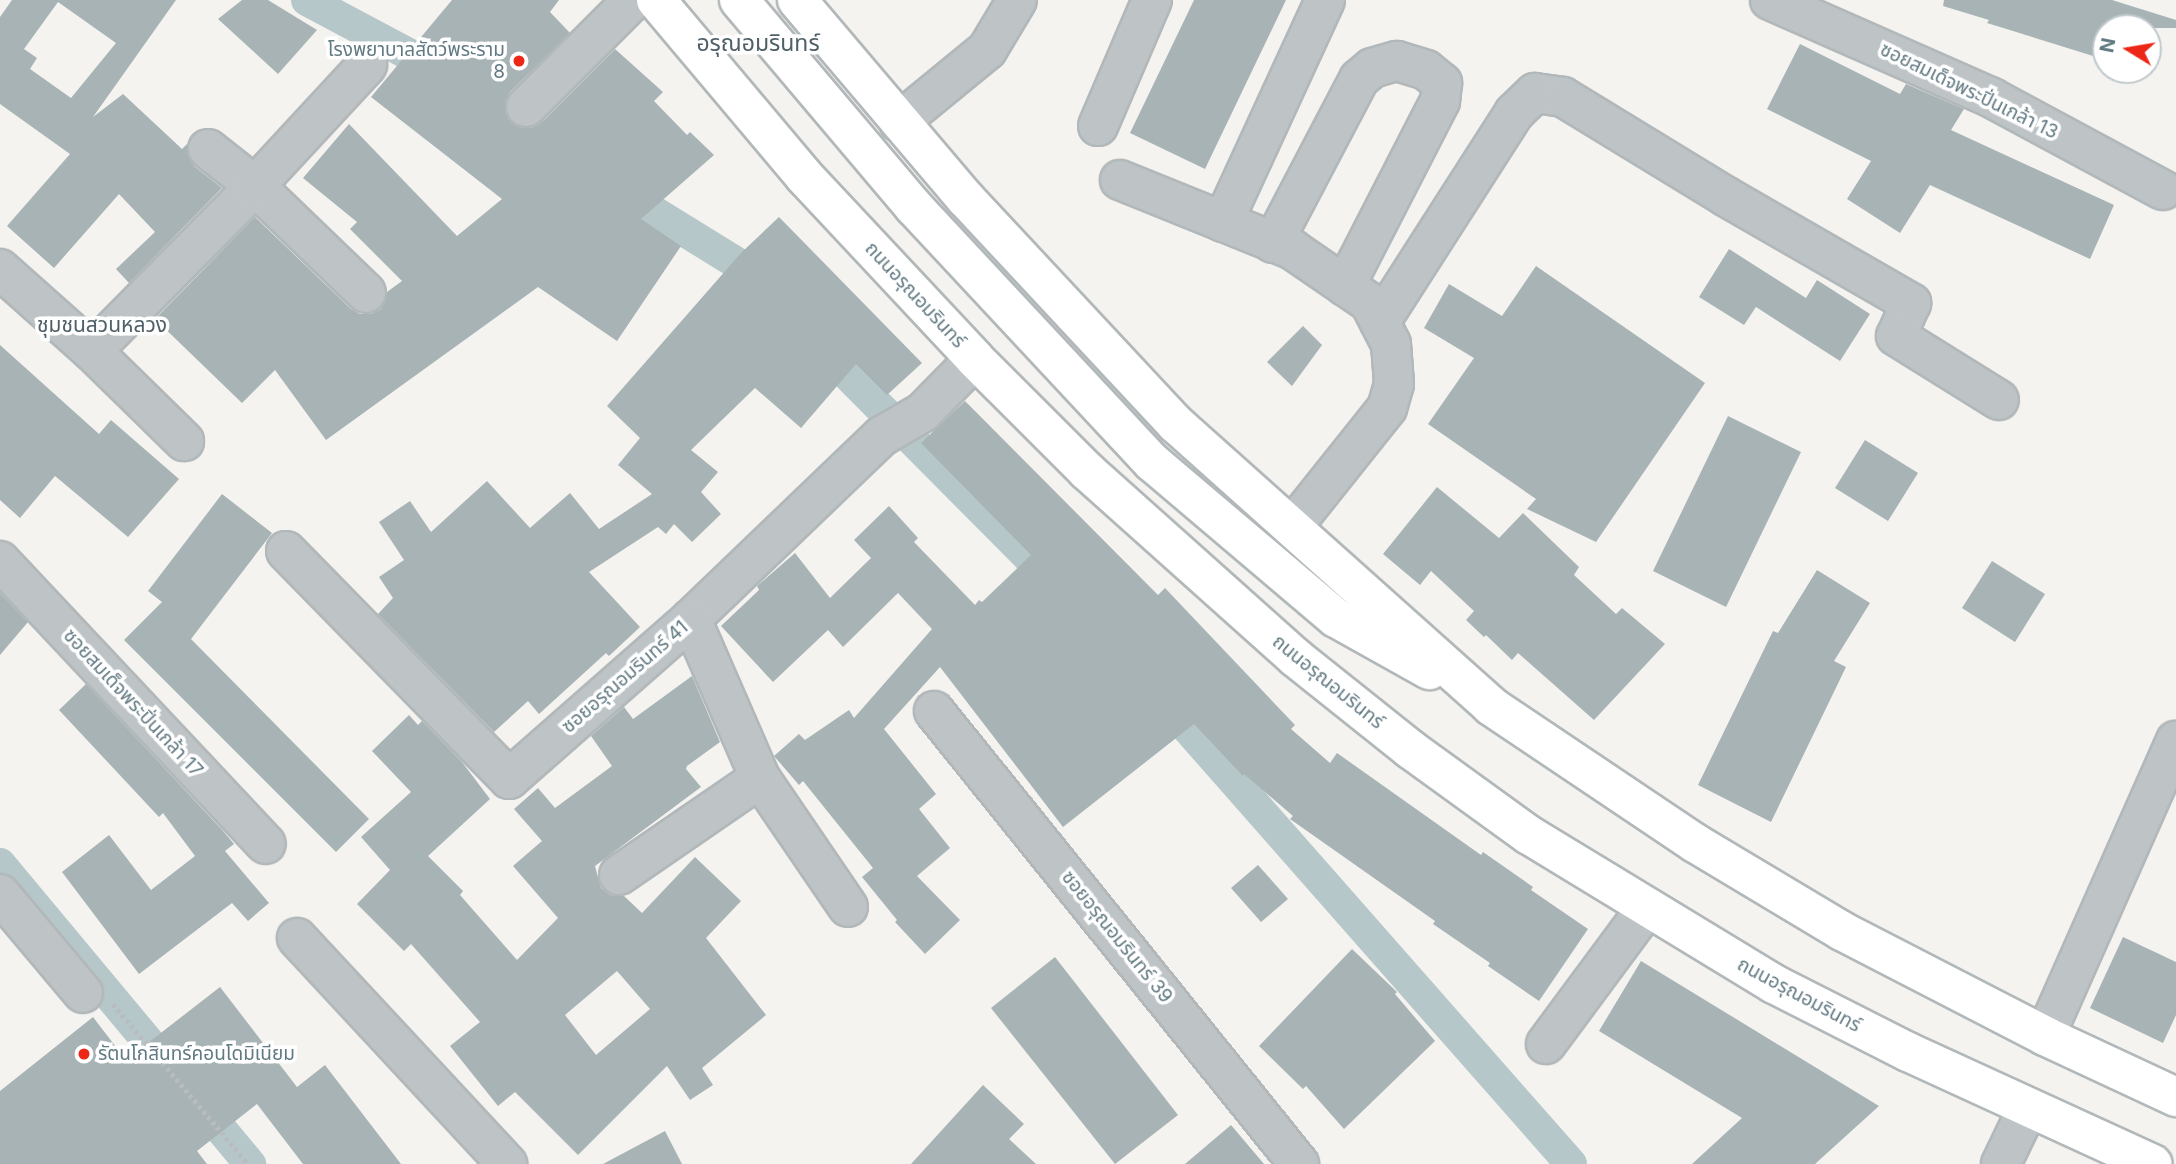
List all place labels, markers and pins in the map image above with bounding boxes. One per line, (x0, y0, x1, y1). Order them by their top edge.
place label: โรงพยาบาลสัตว์พระราม 8 (328, 39, 505, 83)
marker: โรงพยาบาลสัตว์พระราม 8 (511, 53, 527, 69)
place label: รัตนโกสินทร์คอนโดมิเนียม (98, 1043, 295, 1065)
marker: รัตนโกสินทร์คอนโดมิเนียม (76, 1046, 92, 1062)

